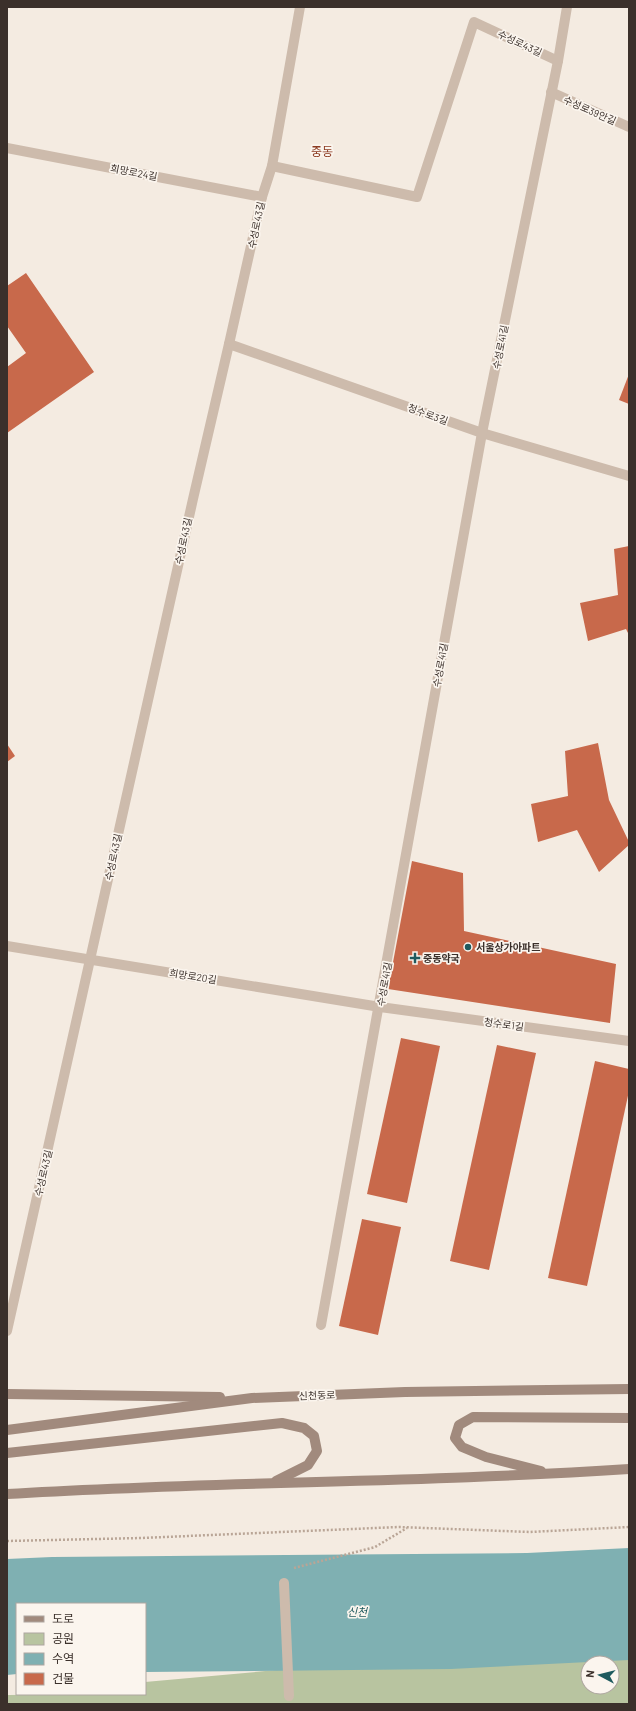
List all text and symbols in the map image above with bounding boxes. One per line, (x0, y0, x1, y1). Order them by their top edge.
street label: 수성로43길 (496, 28, 544, 58)
street label: 수성로39안길 (562, 93, 618, 127)
district label: 중동 (311, 144, 333, 158)
street label: 희망로24길 (109, 162, 159, 182)
street label: 수성로43길 (245, 201, 267, 249)
street label: 수성로41길 (490, 324, 510, 370)
street label: 청수로3길 (406, 401, 450, 427)
street label: 수성로43길 (172, 517, 194, 565)
street label: 수성로41길 (430, 642, 450, 688)
street label: 수성로43길 (102, 833, 124, 881)
place label: 서울상가아파트 (476, 941, 540, 953)
marker: 서울상가아파트 (463, 942, 473, 952)
place label: 중동약국 (423, 952, 460, 964)
marker: 중동약국 (410, 953, 420, 963)
street label: 수성로41길 (374, 961, 394, 1007)
street label: 희망로20길 (168, 966, 218, 986)
street label: 청수로1길 (483, 1015, 525, 1033)
street label: 수성로43길 (32, 1149, 54, 1197)
street label: 신천동로 (298, 1388, 336, 1402)
legend (16, 1603, 146, 1695)
water label: 신천 (347, 1605, 369, 1618)
text: 도로 (52, 1611, 74, 1625)
text: 공원 (52, 1631, 74, 1645)
text: 수역 (52, 1651, 74, 1665)
north arrow (580, 1655, 620, 1695)
text: N (583, 1669, 596, 1678)
text: 건물 (52, 1671, 74, 1685)

